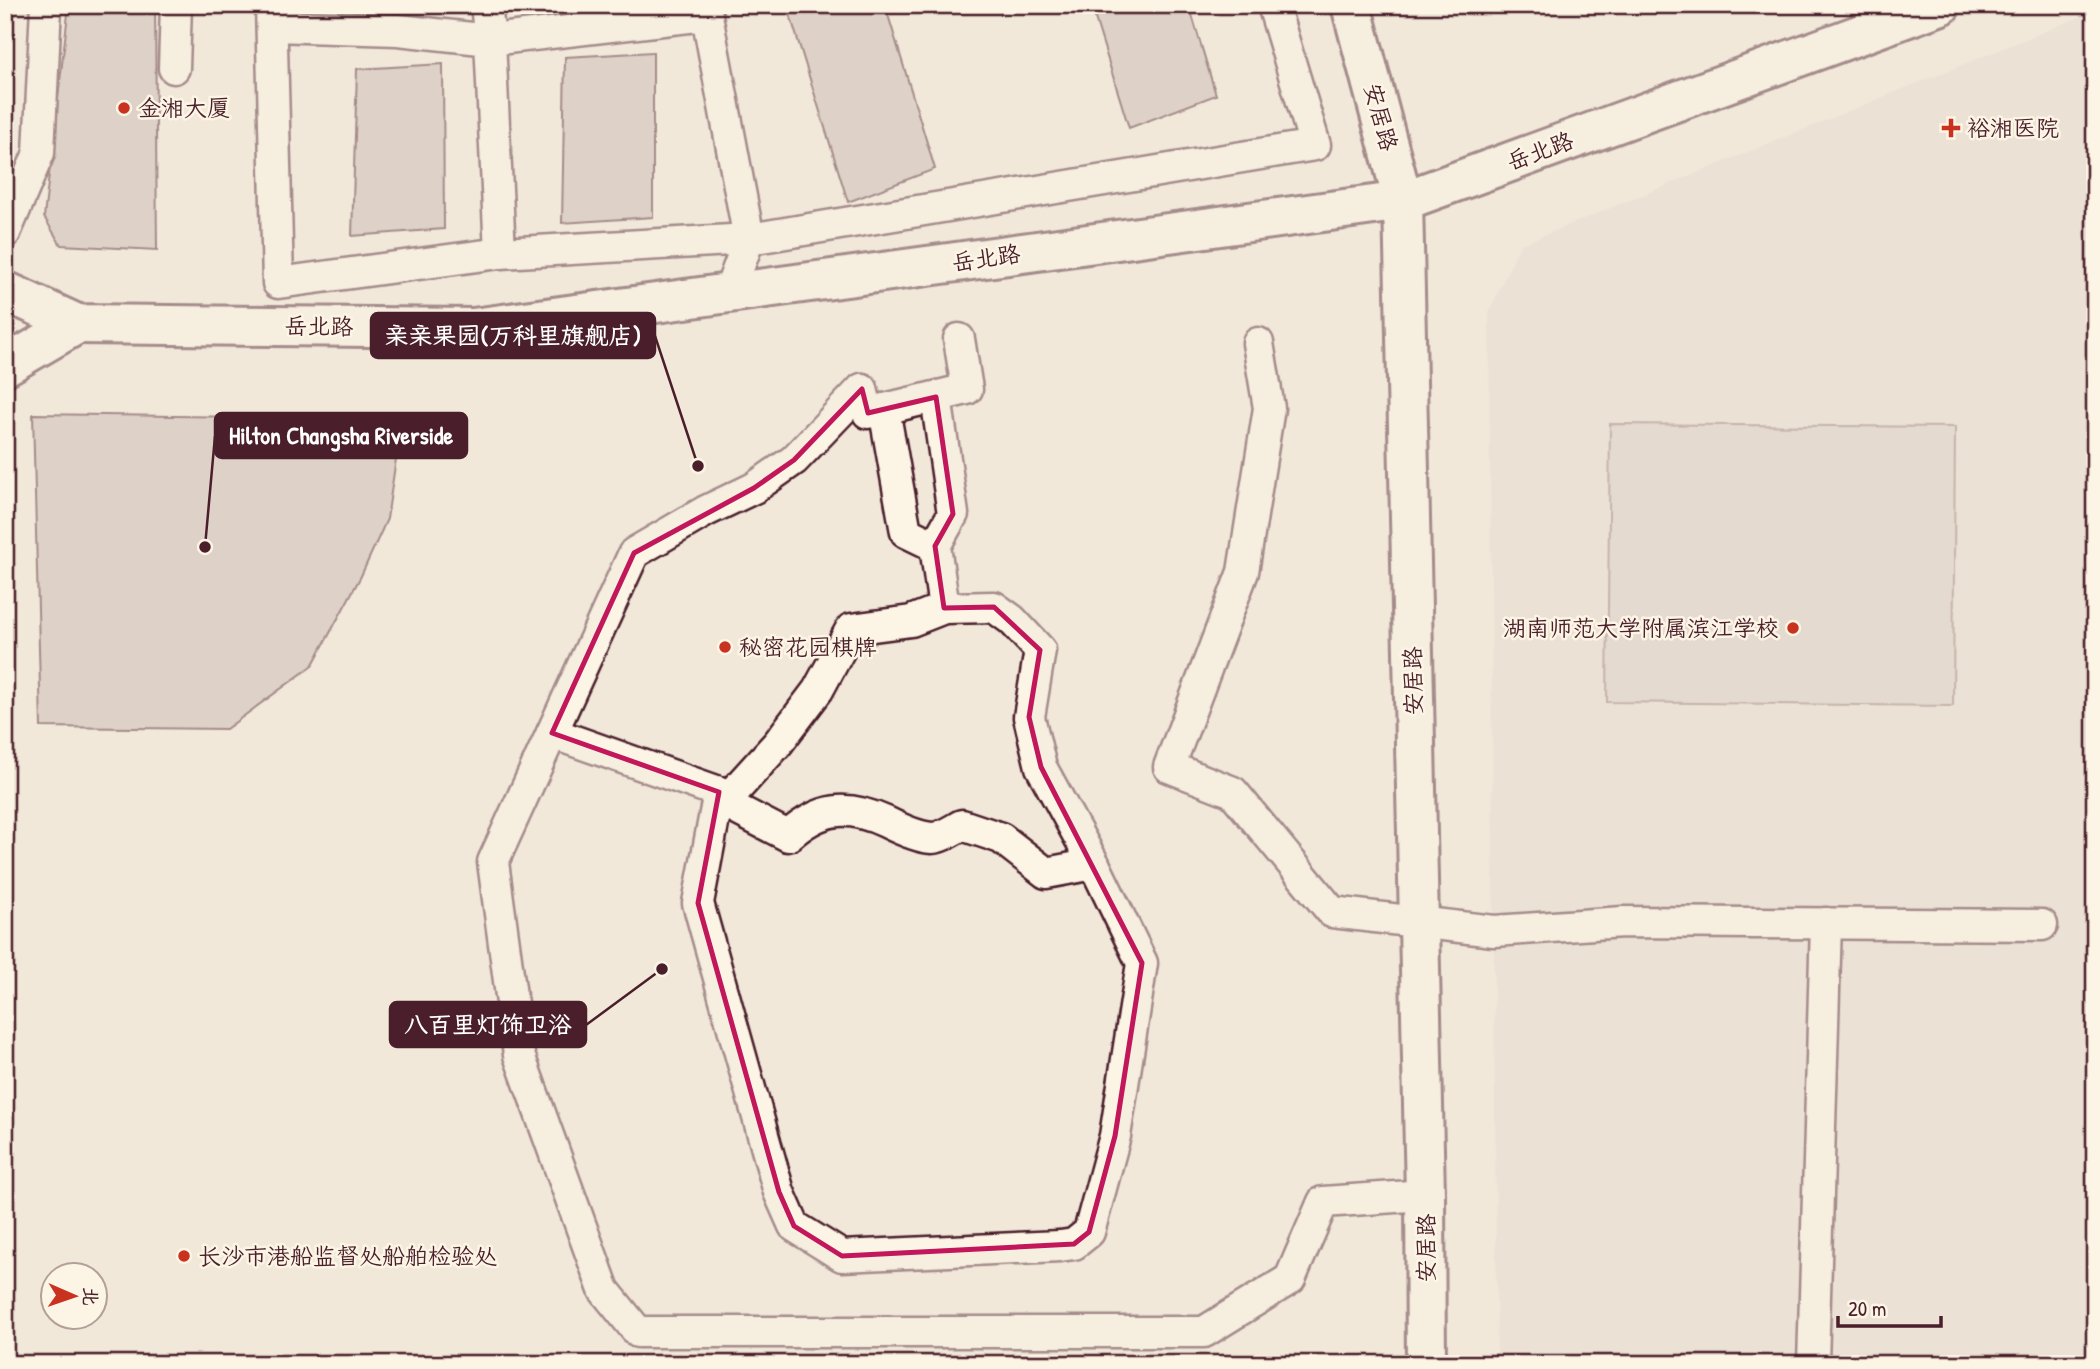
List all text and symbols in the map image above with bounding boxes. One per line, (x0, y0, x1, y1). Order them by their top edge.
street label: 安居路 (1358, 80, 1405, 154)
place label: 金湘大厦 (138, 92, 230, 123)
marker: 金湘大厦 (116, 100, 132, 116)
place label: 裕湘医院 (1967, 112, 2059, 143)
marker: 裕湘医院 (1941, 118, 1961, 138)
street label: 岳北路 (1502, 124, 1578, 177)
street label: 岳北路 (950, 237, 1022, 278)
street label: 岳北路 (284, 309, 354, 342)
callout: 亲亲果园(万科里旗舰店) (371, 313, 655, 358)
text: 亲亲果园(万科里旗舰店) (385, 319, 641, 351)
callout: Hilton Changsha Riverside (215, 413, 467, 458)
text: Hilton Changsha Riverside (229, 419, 453, 452)
place label: 湖南师范大学附属滨江学校 (1503, 612, 1779, 643)
marker: 湖南师范大学附属滨江学校 (1785, 620, 1801, 636)
place label: 秘密花园棋牌 (739, 631, 877, 662)
marker: 秘密花园棋牌 (717, 639, 733, 655)
street label: 安居路 (1396, 646, 1429, 716)
callout: 八百里灯饰卫浴 (390, 1002, 586, 1047)
text: 八百里灯饰卫浴 (404, 1008, 572, 1040)
street label: 安居路 (1410, 1214, 1441, 1283)
place label: 长沙市港船监督处船舶检验处 (198, 1240, 497, 1271)
marker: 长沙市港船监督处船舶检验处 (176, 1248, 192, 1264)
north arrow (38, 1260, 108, 1330)
scale bar (1838, 1285, 1941, 1329)
text: 北 (78, 1287, 104, 1307)
text: 20 m (1848, 1294, 1886, 1323)

